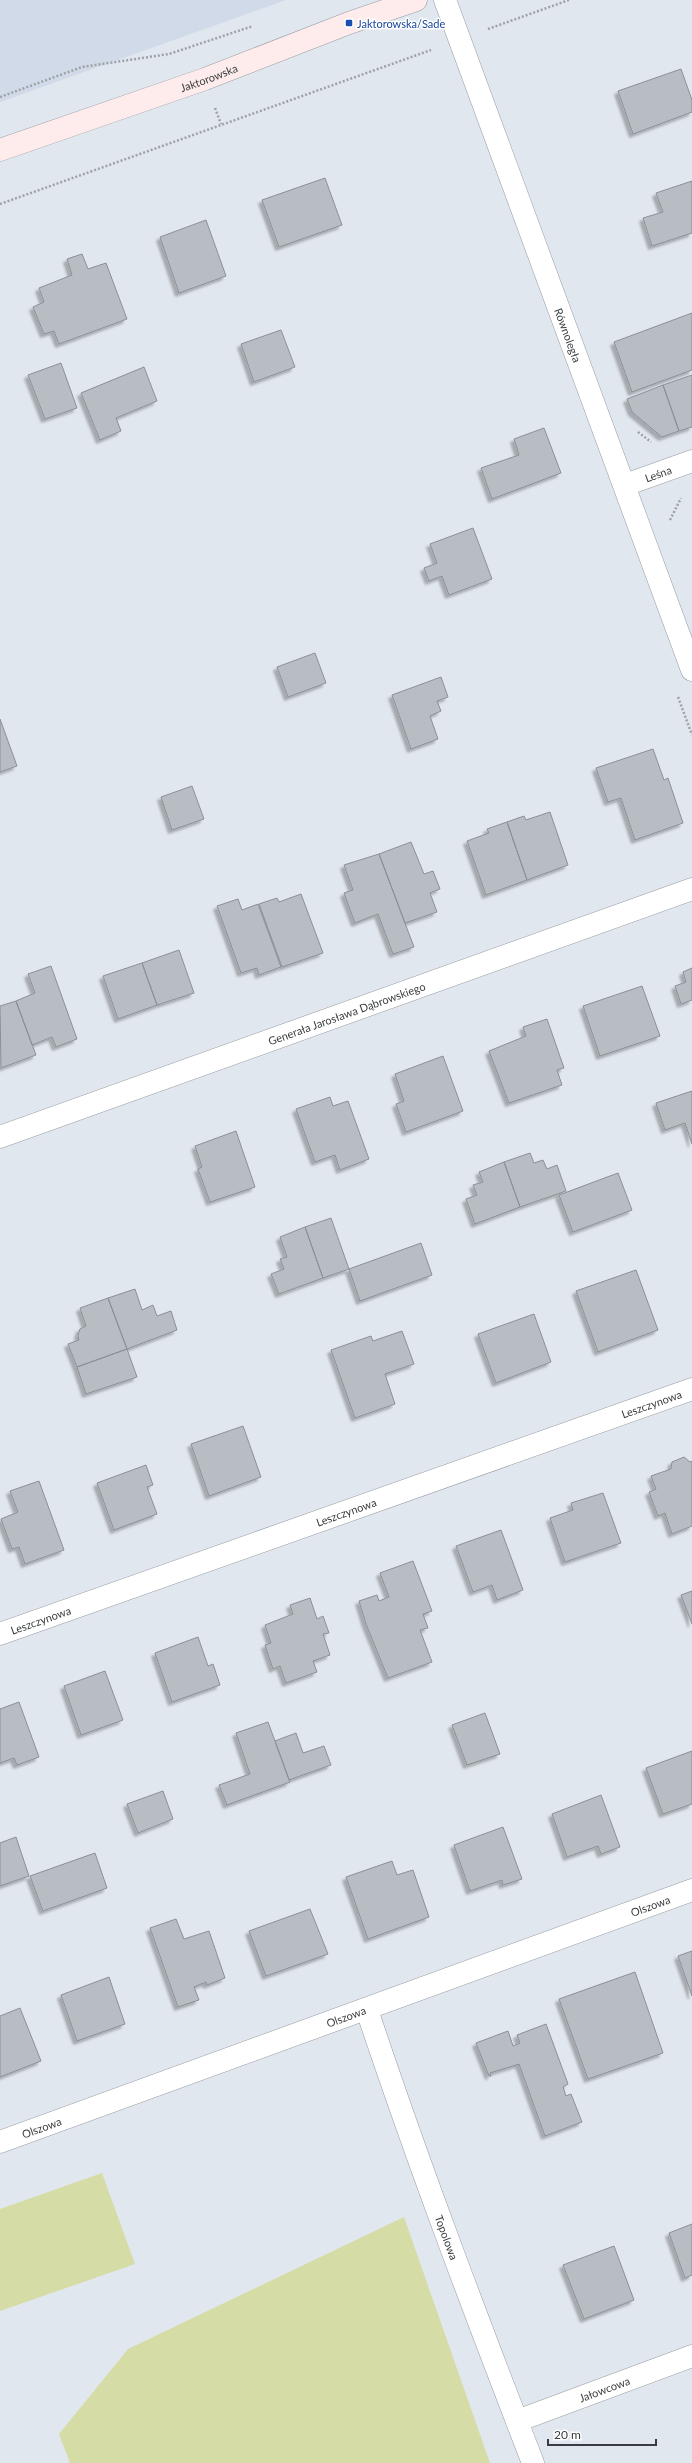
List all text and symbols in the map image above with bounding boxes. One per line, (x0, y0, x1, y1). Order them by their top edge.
place label: Jaktorowska/Sade (357, 17, 445, 30)
marker: Jaktorowska/Sade (344, 18, 354, 28)
street label: Jaktorowska (178, 61, 239, 94)
street label: Równoległa (553, 306, 584, 364)
street label: Leśna (643, 462, 673, 484)
street label: Generała Jarosława Dąbrowskiego (266, 979, 427, 1047)
street label: Leszczynowa (620, 1387, 683, 1420)
street label: Leszczynowa (314, 1495, 378, 1528)
street label: Leszczynowa (9, 1603, 72, 1636)
street label: Olszowa (629, 1892, 672, 1918)
street label: Olszowa (324, 2003, 367, 2029)
street label: Olszowa (20, 2114, 63, 2140)
street label: Topolowa (433, 2213, 461, 2261)
street label: Jałowcowa (577, 2373, 631, 2404)
scale bar (548, 2421, 656, 2447)
text: 20 m (554, 2427, 581, 2442)

